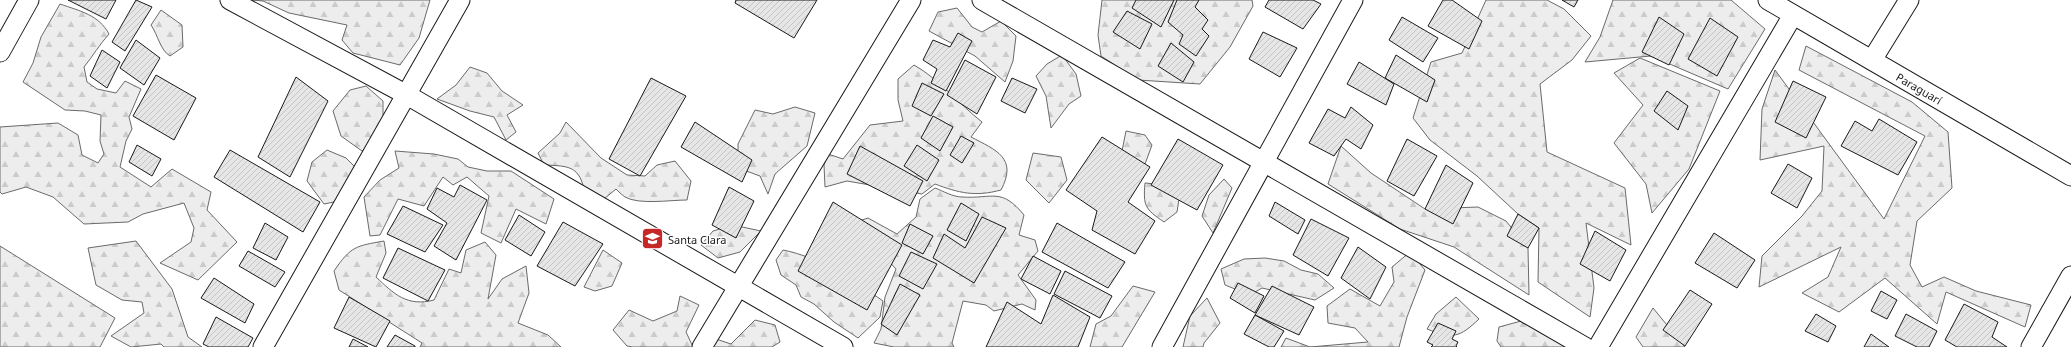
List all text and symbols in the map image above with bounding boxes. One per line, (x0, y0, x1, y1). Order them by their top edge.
street label: Paraguarí (1894, 69, 1946, 108)
school or university icon: Santa Clara (639, 226, 665, 252)
place label: Santa Clara (668, 232, 726, 247)

